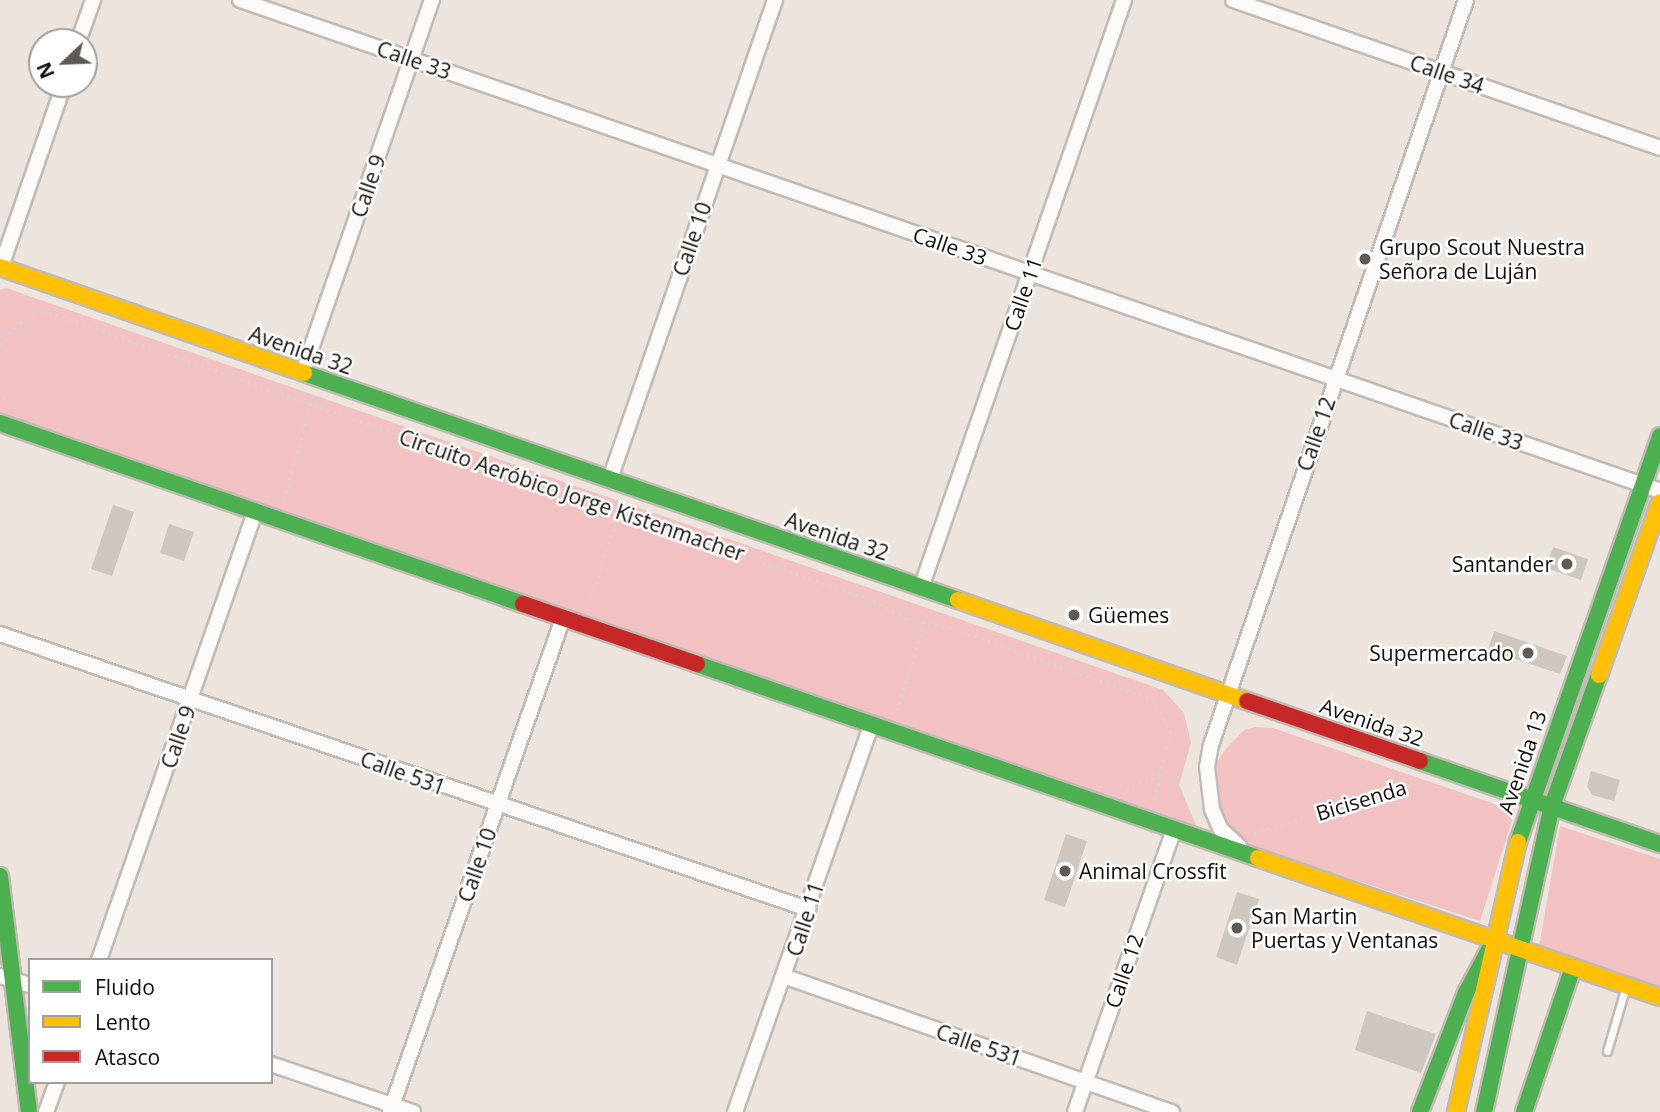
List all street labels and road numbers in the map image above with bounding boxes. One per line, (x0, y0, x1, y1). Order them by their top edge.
street label: Calle 33 (374, 36, 454, 84)
street label: Calle 34 (1407, 50, 1487, 98)
street label: Calle 9 (346, 151, 390, 221)
street label: Calle 10 (668, 199, 716, 279)
street label: Calle 33 (910, 222, 990, 270)
street label: Calle 11 (999, 254, 1047, 334)
street label: Avenida 32 (246, 321, 356, 379)
street label: Calle 12 (1292, 394, 1340, 474)
street label: Calle 33 (1446, 407, 1526, 455)
street label: Circuito Aeróbico Jorge Kistenmacher (396, 424, 748, 566)
street label: Avenida 32 (782, 507, 892, 565)
street label: Avenida 32 (1317, 693, 1427, 751)
street label: Calle 9 (156, 702, 200, 772)
street label: Avenida 13 (1493, 707, 1551, 817)
street label: Calle 531 (357, 746, 449, 800)
street label: Bicisenda (1313, 774, 1409, 826)
street label: Calle 10 (453, 825, 501, 905)
street label: Calle 11 (781, 879, 829, 959)
street label: Calle 12 (1100, 931, 1148, 1011)
street label: Calle 531 (933, 1019, 1025, 1071)

